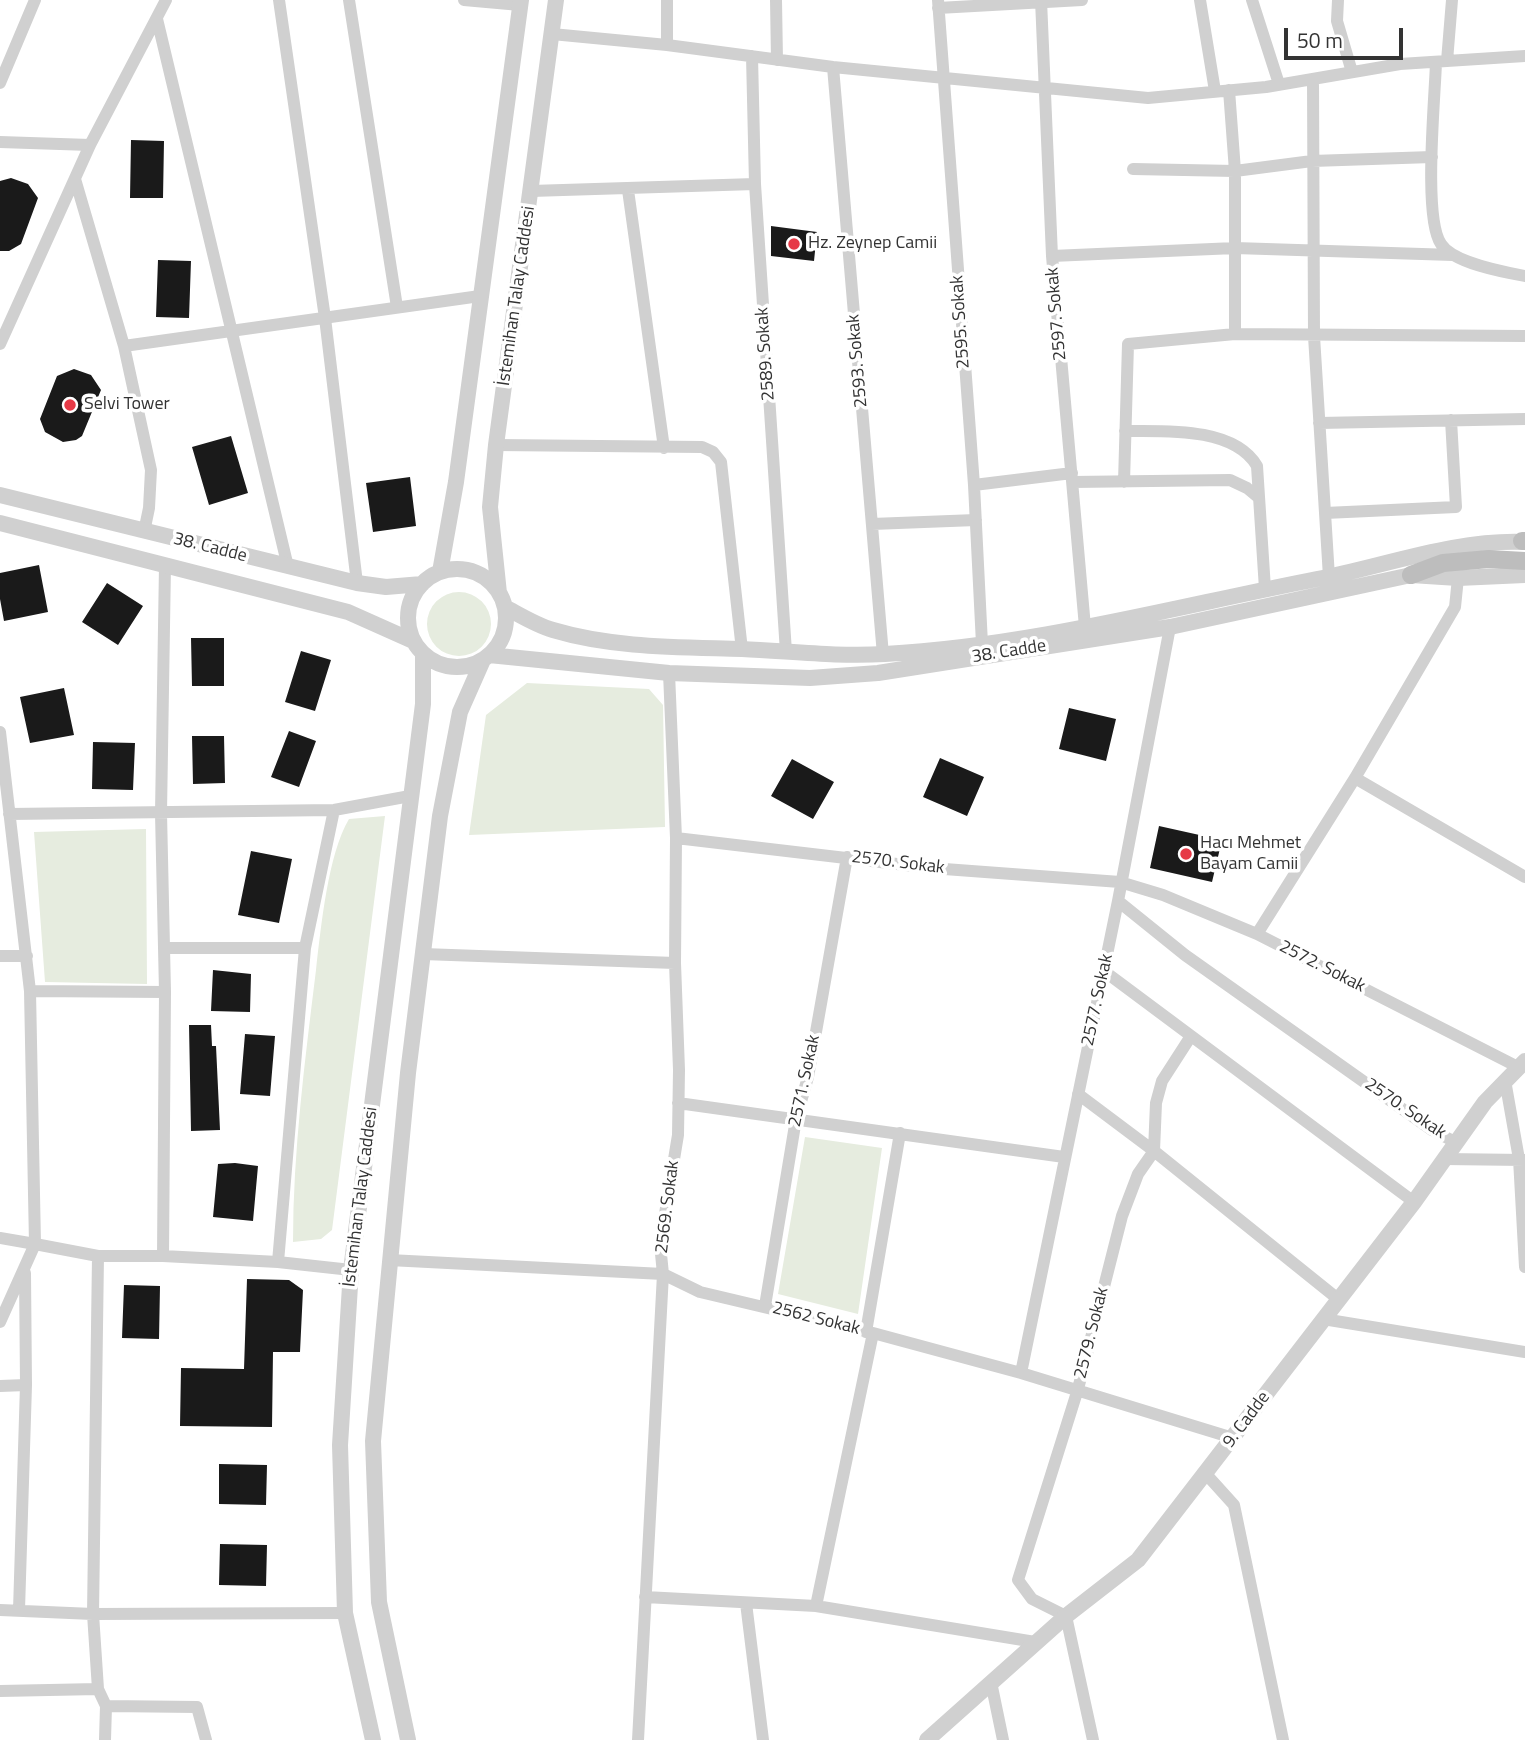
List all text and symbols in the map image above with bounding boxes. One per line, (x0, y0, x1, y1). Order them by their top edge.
scale bar (1287, 14, 1406, 58)
text: 50 m (1297, 24, 1343, 56)
street label: İstemihan Talay Caddesi (494, 205, 540, 387)
place label: Hz. Zeynep Camii (808, 233, 937, 255)
marker: Hz. Zeynep Camii (786, 236, 802, 252)
street label: 2597. Sokak (1042, 266, 1072, 362)
street label: 2595. Sokak (947, 275, 975, 369)
street label: 2589. Sokak (752, 307, 780, 401)
street label: 2593. Sokak (843, 313, 873, 409)
place label: Selvi Tower (84, 394, 170, 416)
marker: Selvi Tower (62, 397, 78, 413)
street label: 38. Cadde (171, 528, 249, 568)
street label: 38. Cadde (970, 635, 1048, 669)
place label: Hacı Mehmet Bayam Camii (1200, 833, 1301, 876)
marker: Hacı Mehmet Bayam Camii (1178, 846, 1194, 862)
street label: 2570. Sokak (850, 847, 946, 879)
street label: 2572. Sokak (1275, 936, 1369, 998)
street label: 2577. Sokak (1078, 952, 1118, 1048)
street label: 2571. Sokak (785, 1033, 825, 1129)
street label: 2570. Sokak (1360, 1074, 1450, 1144)
street label: İstemihan Talay Caddesi (339, 1106, 383, 1288)
street label: 2569. Sokak (652, 1159, 684, 1255)
street label: 2579. Sokak (1070, 1285, 1114, 1381)
street label: 2562 Sokak (770, 1298, 862, 1340)
street label: 9. Cadde (1219, 1388, 1275, 1452)

